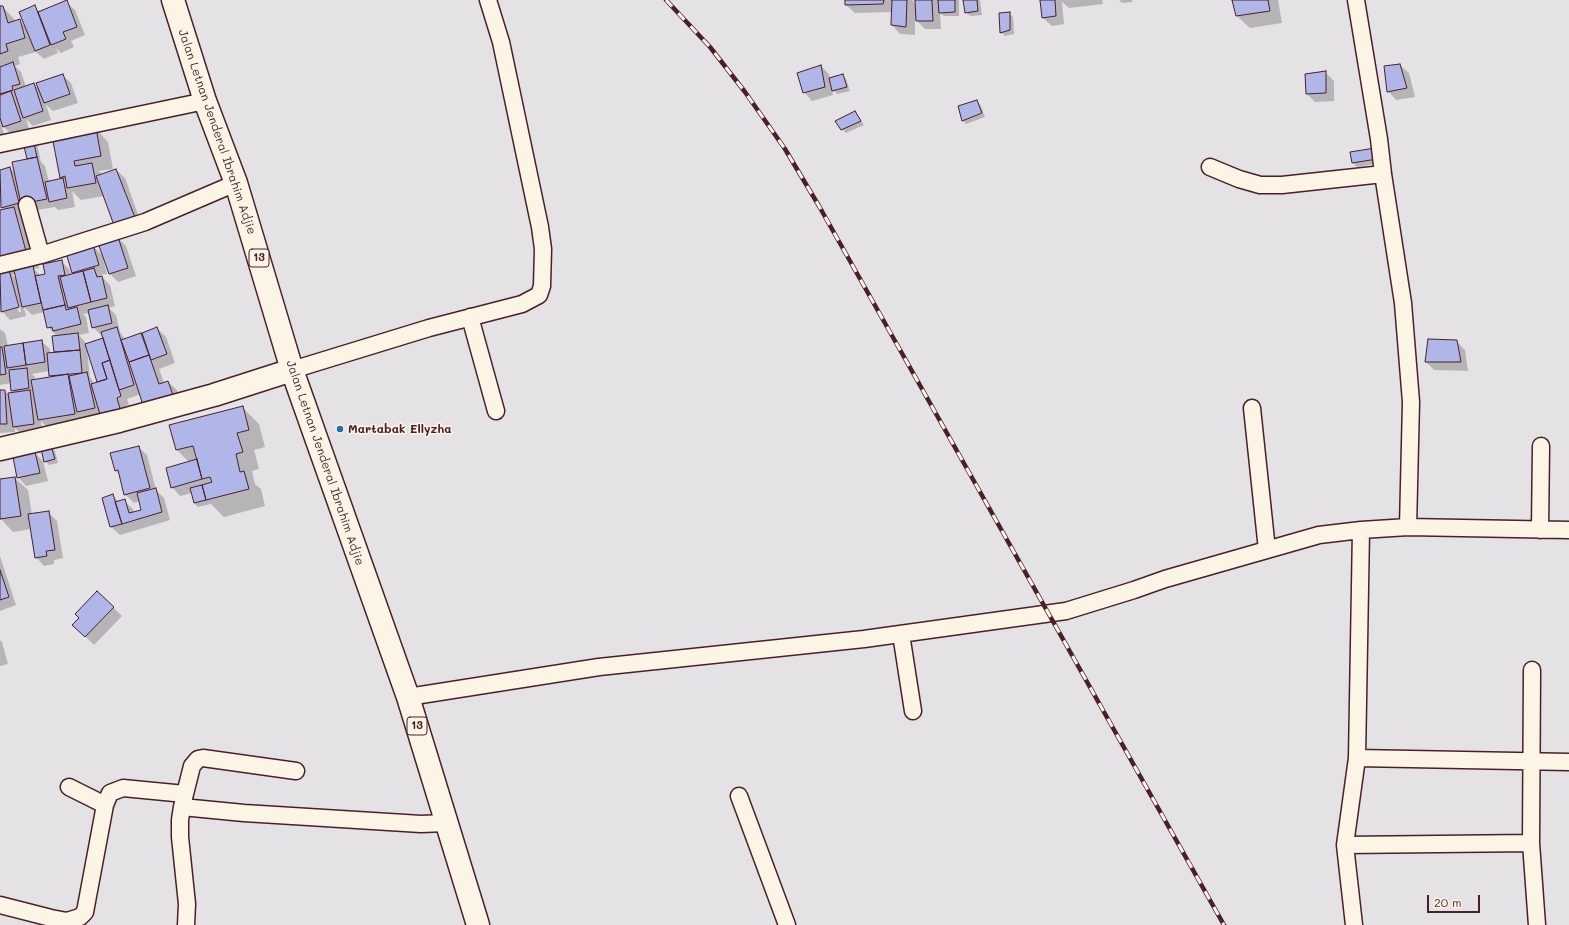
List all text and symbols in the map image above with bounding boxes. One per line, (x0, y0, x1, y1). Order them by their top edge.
street label: Jalan Letnan Jenderal Ibrahim Adjie (175, 28, 259, 236)
road number: 13 (249, 249, 269, 267)
street label: Jalan Letnan Jenderal Ibrahim Adjie (283, 359, 367, 567)
place label: Martabak Ellyzha (348, 422, 452, 436)
marker: Martabak Ellyzha (335, 424, 345, 434)
road number: 13 (407, 717, 427, 735)
scale bar (1429, 887, 1482, 913)
text: 20 m (1434, 894, 1462, 910)

